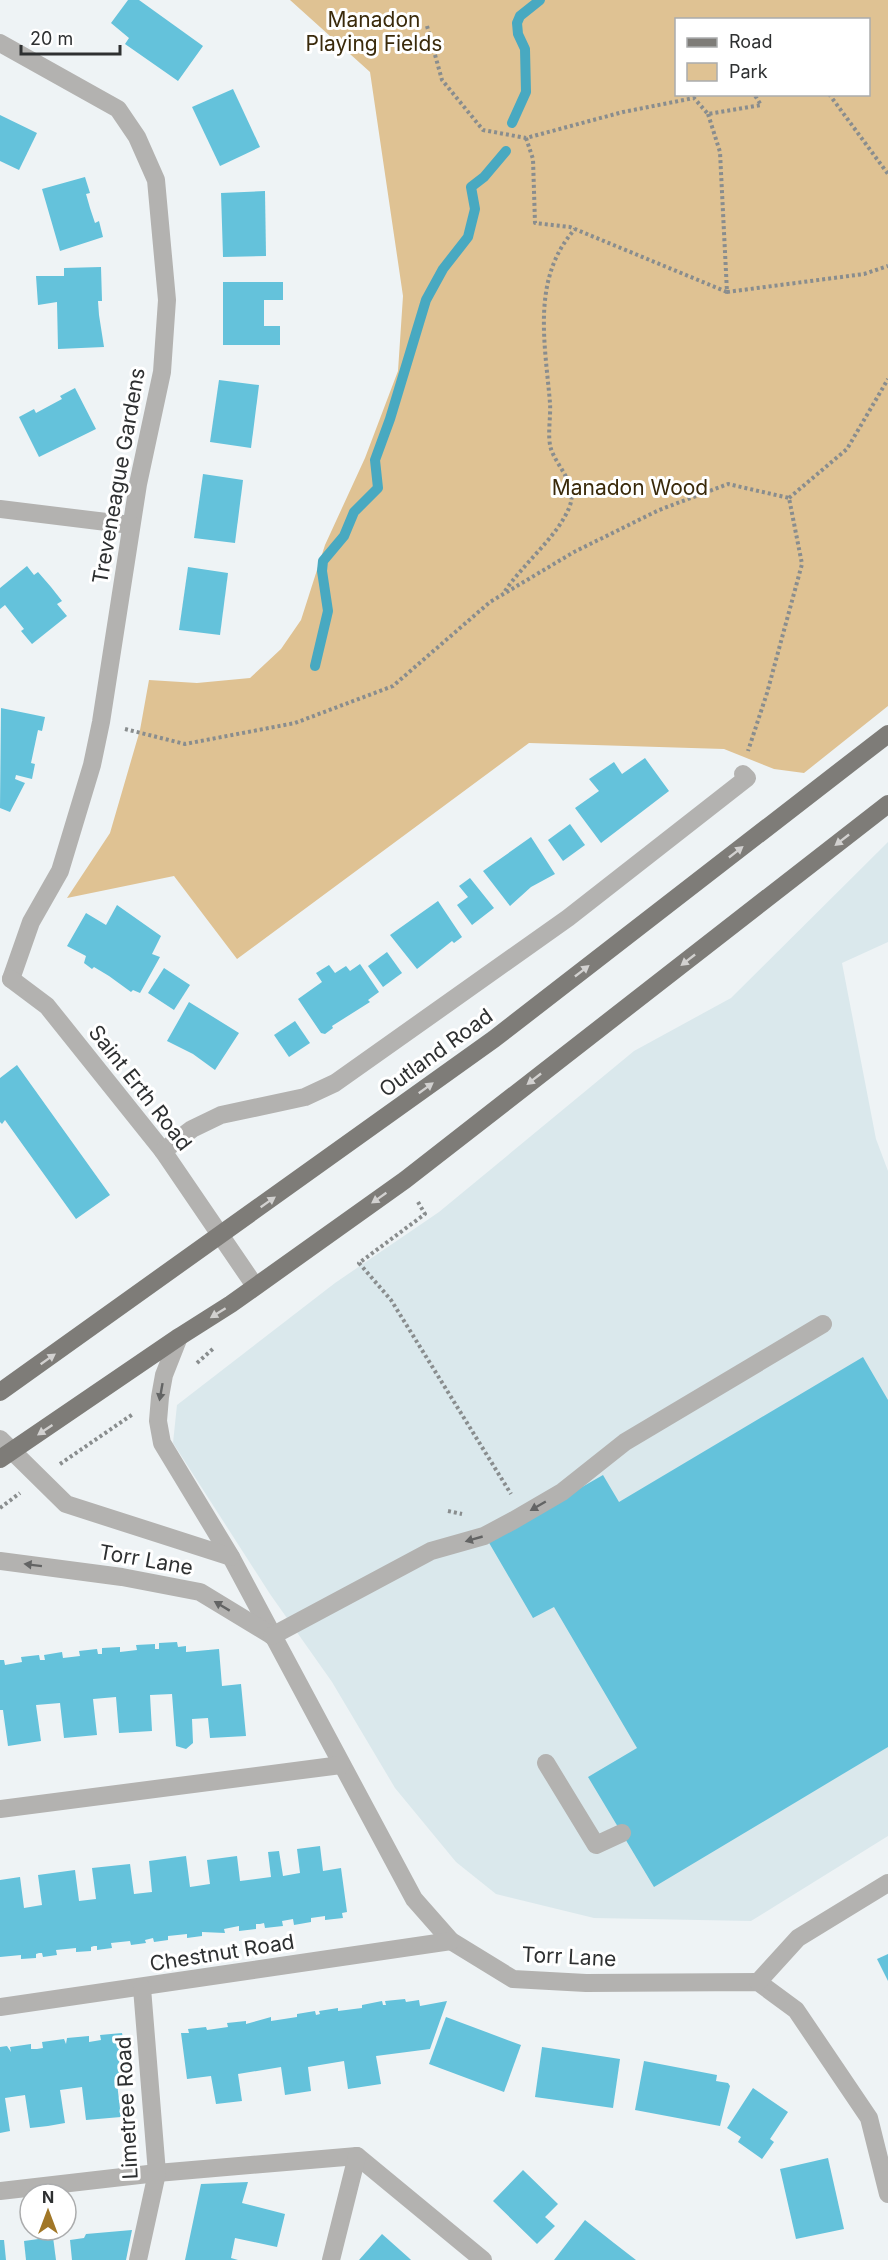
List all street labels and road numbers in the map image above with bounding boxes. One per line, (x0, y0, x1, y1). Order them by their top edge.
street label: Treveneague Gardens (87, 366, 150, 586)
street label: Outland Road (374, 1003, 497, 1102)
street label: Saint Erth Road (84, 1020, 197, 1155)
street label: Torr Lane (97, 1539, 195, 1580)
street label: Chestnut Road (148, 1929, 296, 1976)
street label: Torr Lane (521, 1942, 617, 1971)
street label: Limetree Road (110, 2036, 143, 2180)

